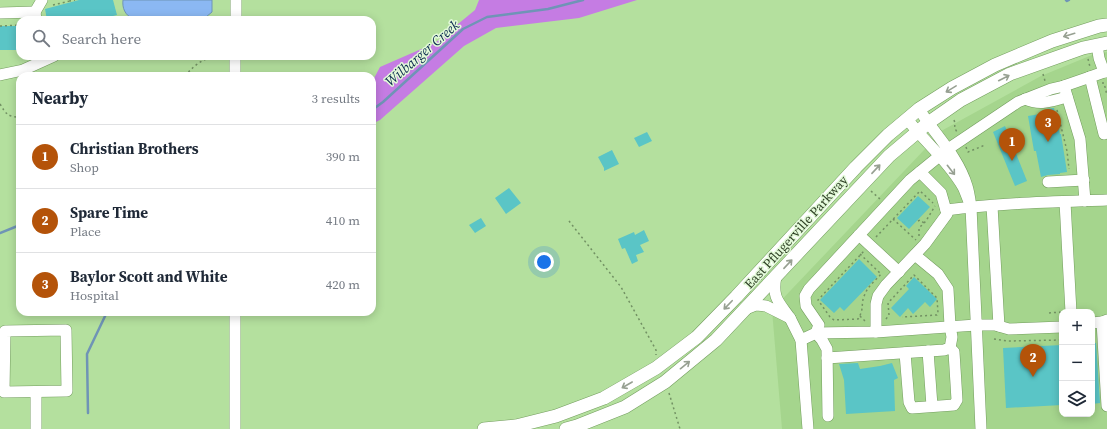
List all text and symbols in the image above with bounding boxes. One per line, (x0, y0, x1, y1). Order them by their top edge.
water label: Wilbarger Creek (381, 15, 464, 91)
search box (16, 16, 376, 60)
icon: search (30, 27, 52, 49)
text: Search here (62, 28, 141, 49)
one-way arrow (1063, 32, 1076, 39)
one-way arrow (998, 74, 1010, 81)
one-way arrow (946, 85, 957, 93)
text: Nearby (32, 86, 88, 110)
text: 3 results (312, 90, 360, 107)
pin: 3 (1035, 109, 1061, 142)
pin: 1 (999, 128, 1025, 161)
text: Christian Brothers (70, 138, 199, 159)
text: 1 (41, 148, 49, 165)
text: 390 m (326, 148, 360, 165)
text: Shop (70, 159, 99, 176)
one-way arrow (872, 164, 881, 174)
one-way arrow (947, 164, 955, 175)
street label: East Pflugerville Parkway (741, 172, 852, 292)
text: Spare Time (70, 202, 148, 223)
text: 2 (41, 212, 49, 229)
text: 410 m (326, 212, 360, 229)
text: Place (70, 223, 101, 240)
your location (534, 252, 554, 272)
one-way arrow (783, 259, 792, 269)
text: Baylor Scott and White (70, 266, 227, 287)
text: 3 (41, 276, 49, 293)
text: 420 m (326, 276, 360, 293)
text: Hospital (70, 287, 119, 304)
one-way arrow (723, 300, 733, 310)
map controls (1059, 309, 1095, 417)
button: + (1059, 309, 1095, 345)
pin: 2 (1020, 344, 1046, 377)
button: − (1059, 345, 1095, 381)
one-way arrow (680, 361, 691, 370)
button: layers (1059, 381, 1095, 417)
one-way arrow (621, 382, 633, 390)

